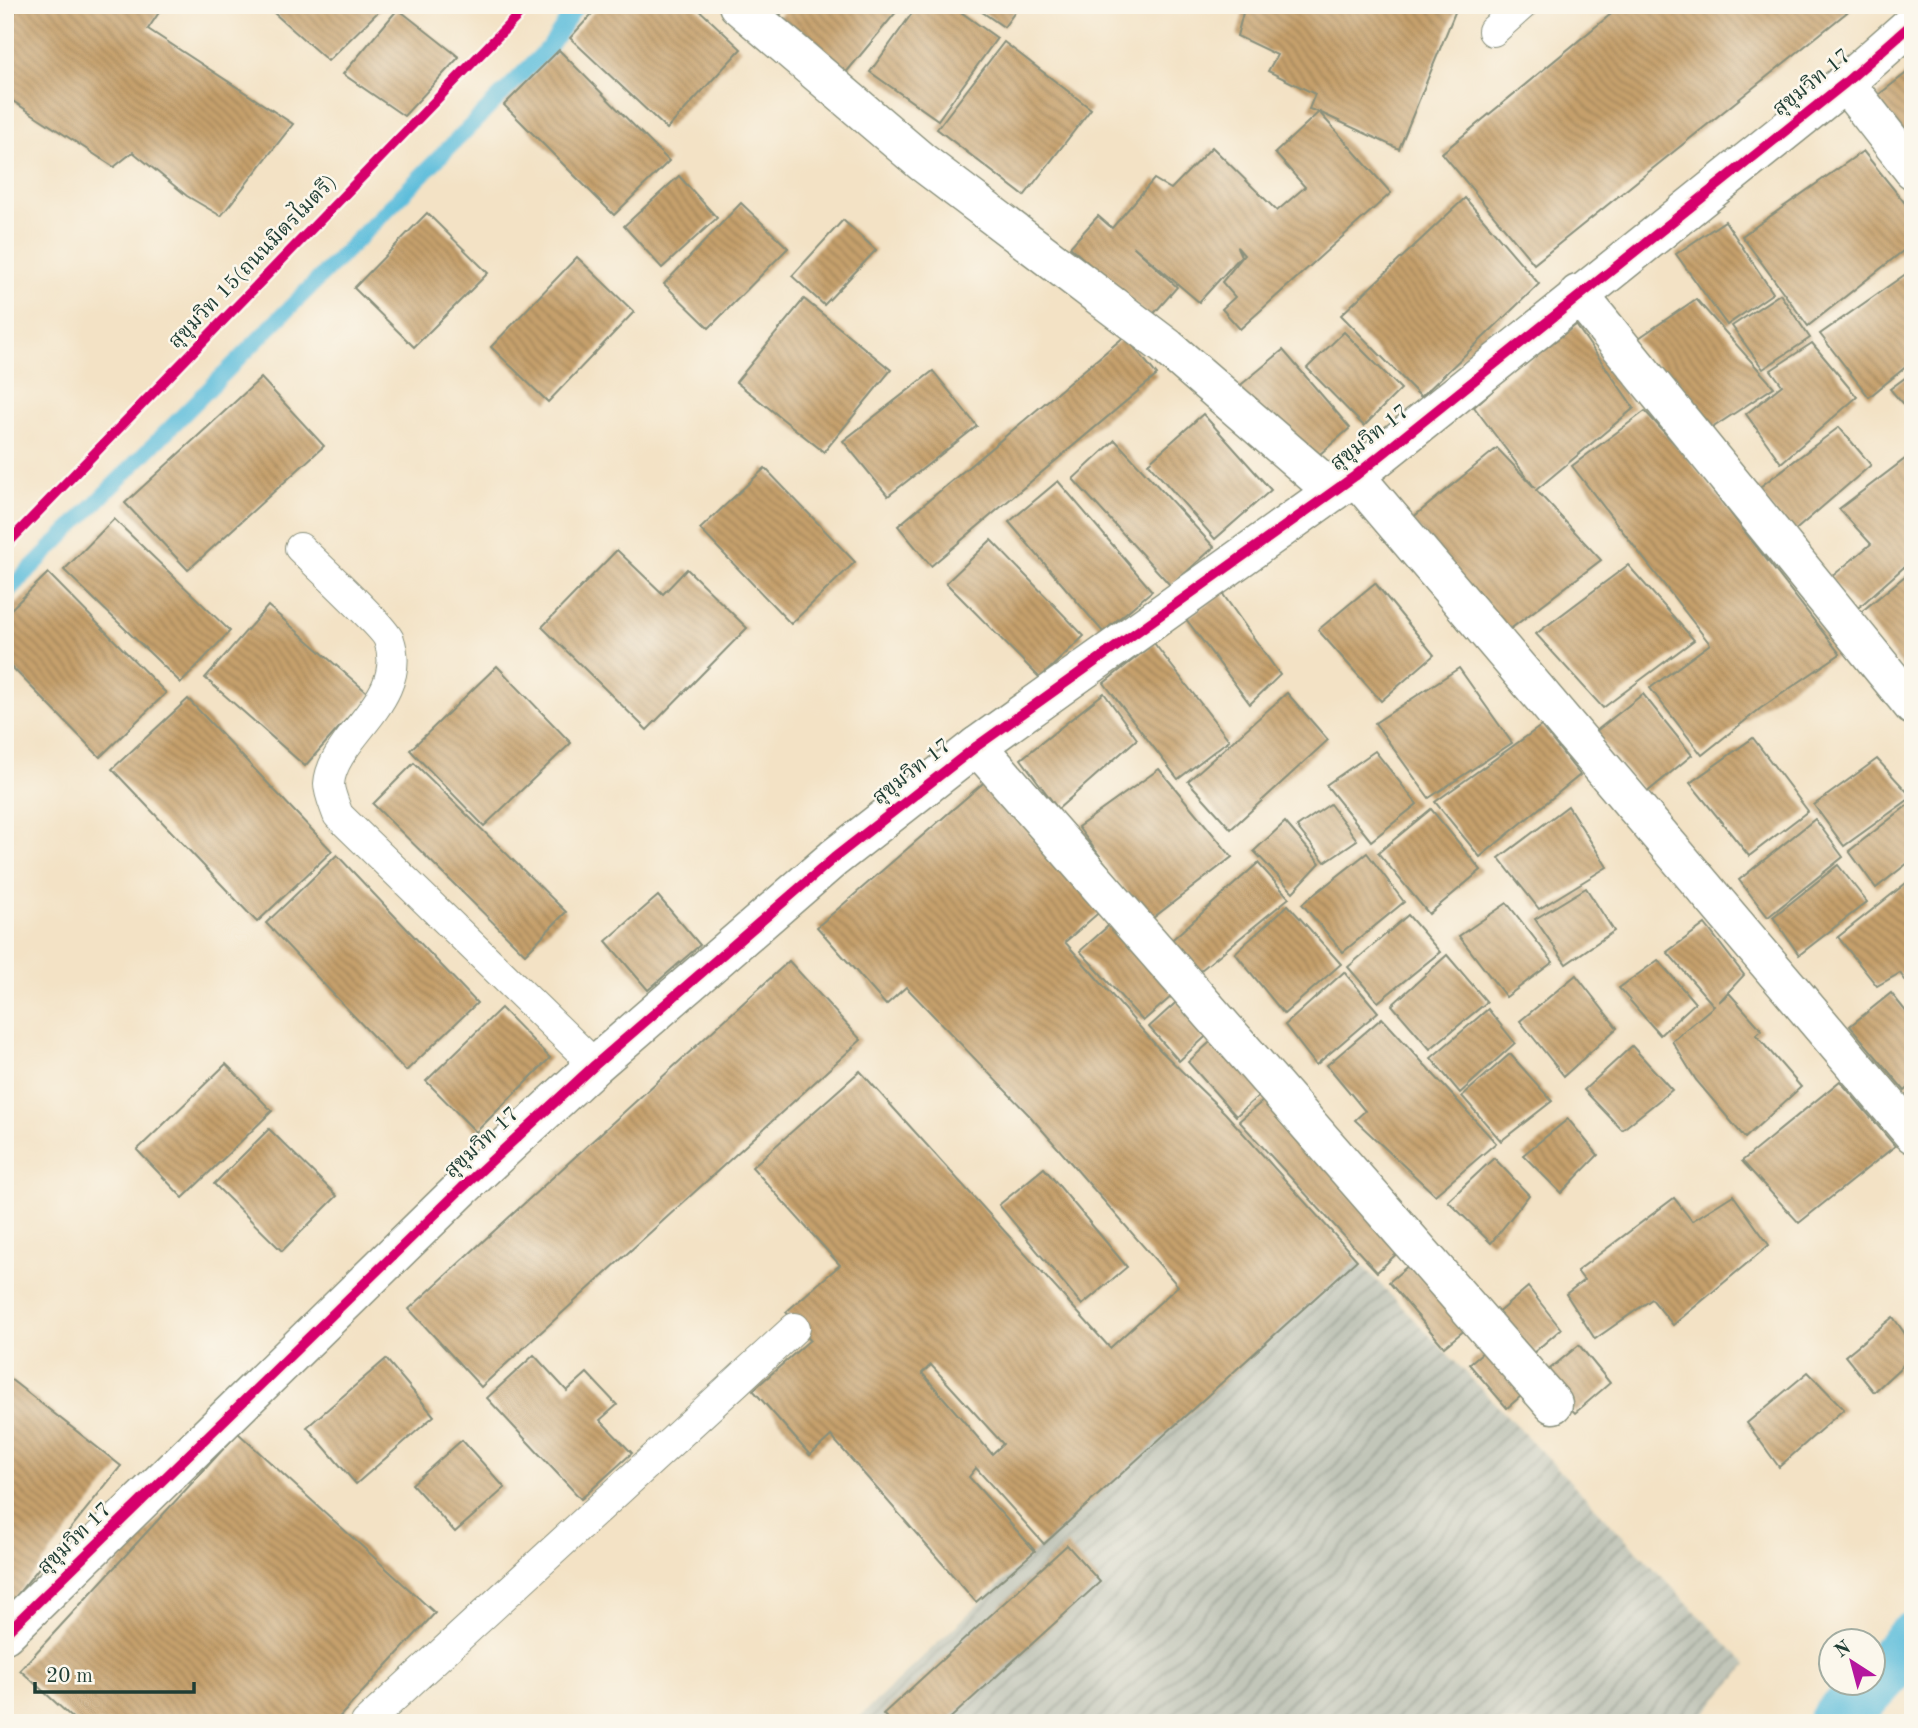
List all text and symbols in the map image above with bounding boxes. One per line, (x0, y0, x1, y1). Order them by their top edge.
street label: สุขุมวิท 17 (1768, 44, 1856, 122)
street label: สุขุมวิท 15(ถนนมิตรไมตรี) (161, 167, 342, 354)
street label: สุขุมวิท 17 (1326, 399, 1414, 477)
street label: สุขุมวิท 17 (868, 733, 956, 811)
street label: สุขุมวิท 17 (439, 1102, 525, 1184)
street label: สุขุมวิท 17 (33, 1498, 117, 1580)
north arrow (1816, 1626, 1886, 1696)
text: N (1832, 1638, 1855, 1662)
scale bar (35, 1651, 194, 1695)
text: 20 m (46, 1666, 93, 1687)

